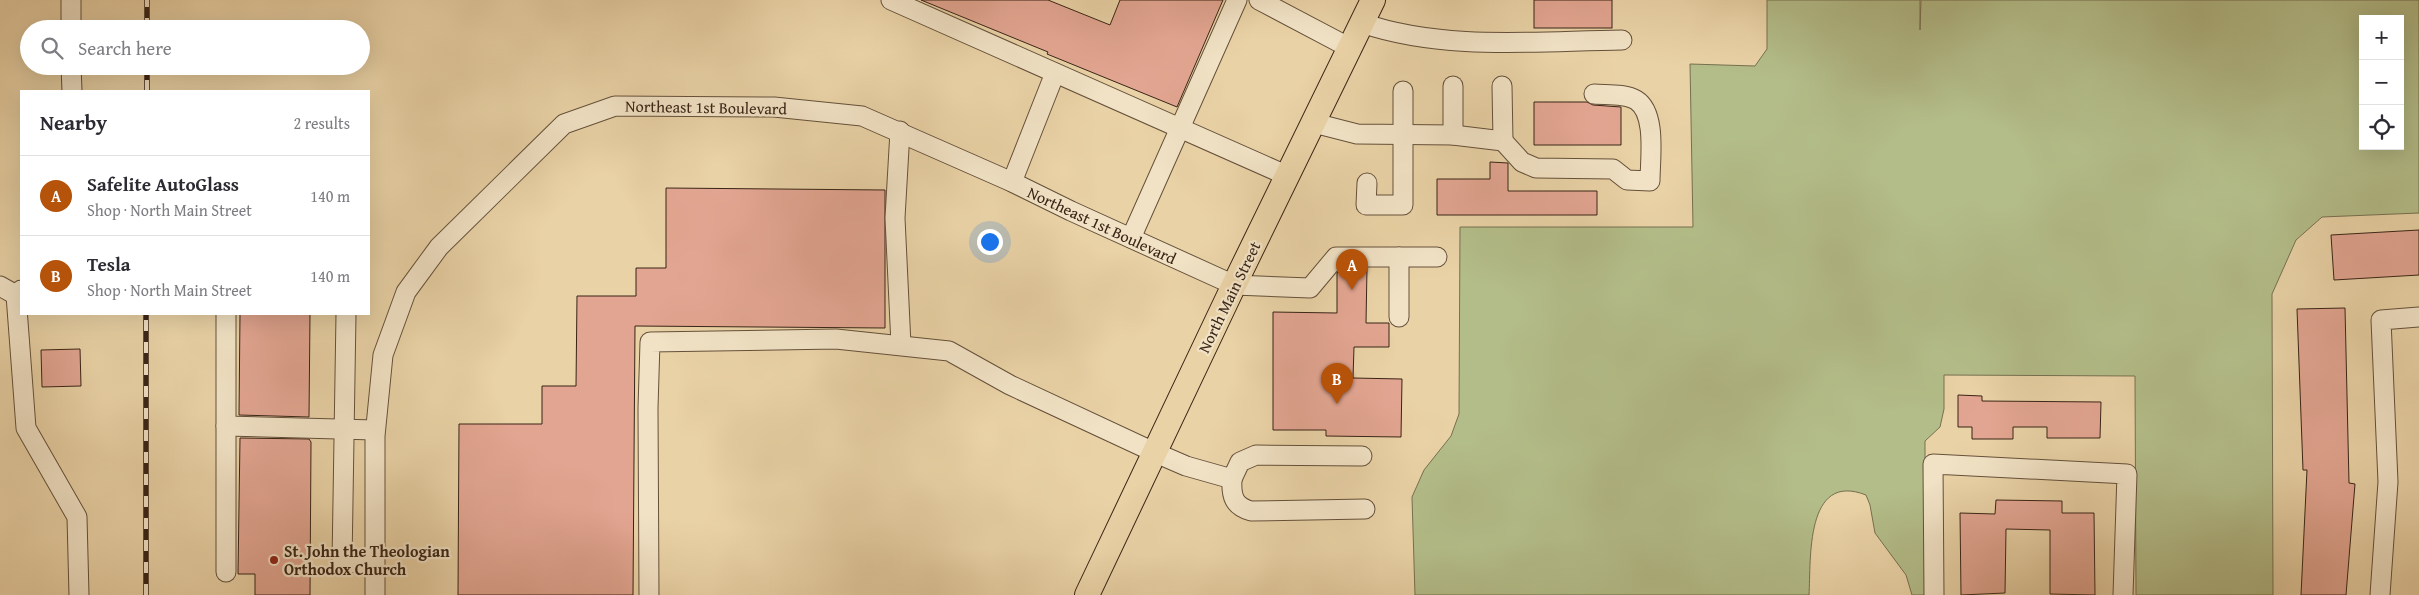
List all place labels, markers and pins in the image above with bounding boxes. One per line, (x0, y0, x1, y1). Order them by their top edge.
pin: A (1336, 249, 1368, 290)
pin: B (1321, 363, 1353, 404)
place label: St. John the Theologian Orthodox Church (284, 539, 450, 581)
marker: St. John the Theologian Orthodox Church (268, 554, 280, 566)

